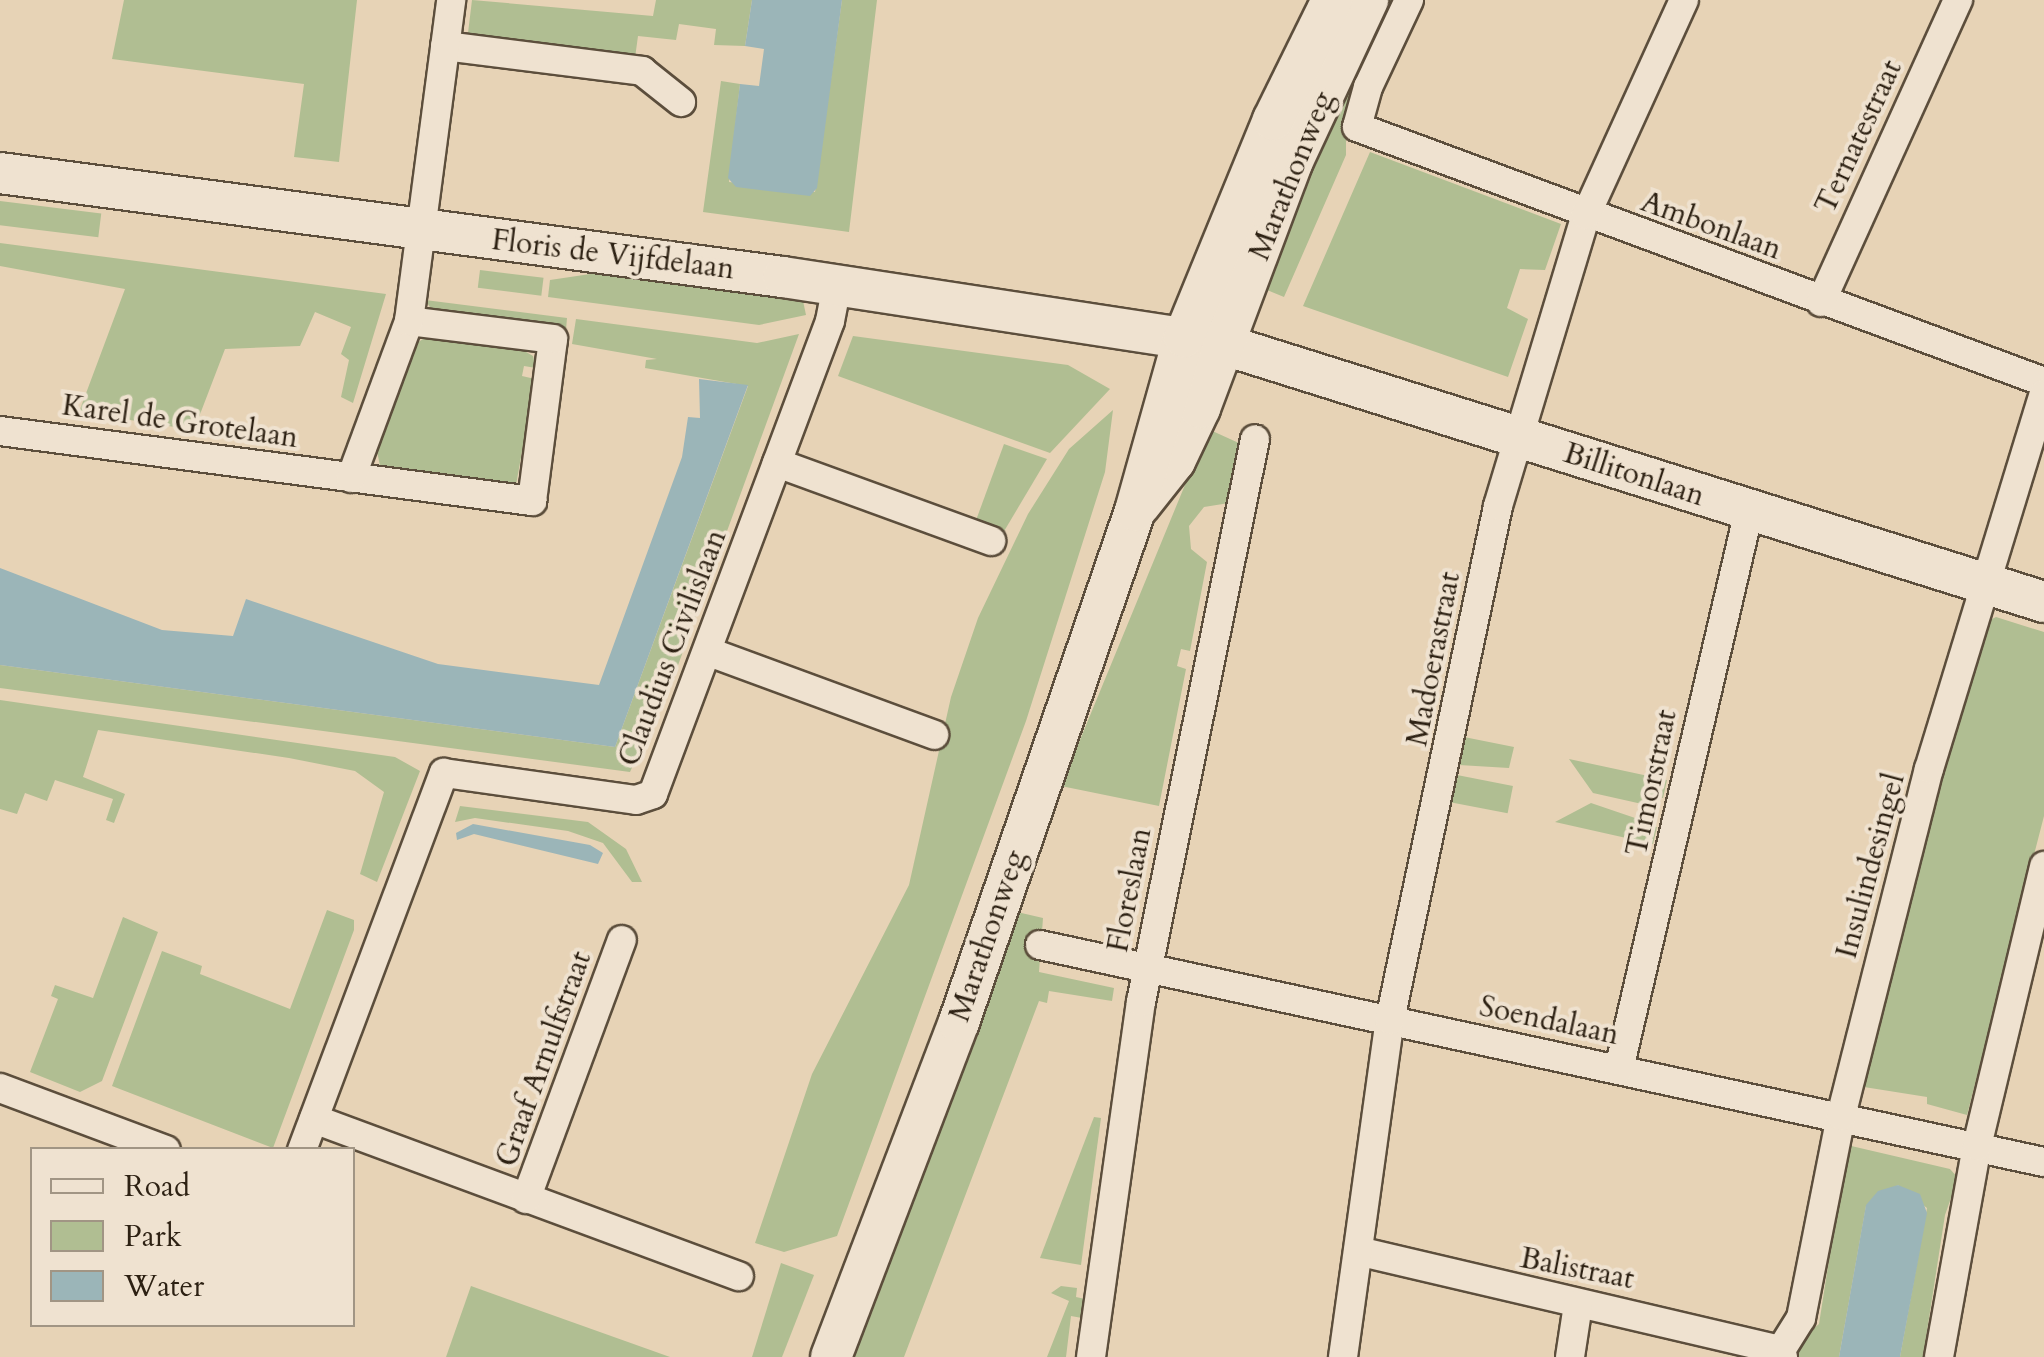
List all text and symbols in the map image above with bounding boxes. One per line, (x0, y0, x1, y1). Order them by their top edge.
street label: Ternatestraat (1808, 54, 1910, 220)
street label: Marathonweg (1242, 86, 1342, 266)
street label: Ambonlaan (1636, 184, 1786, 268)
street label: Floris de Vijfdelaan (490, 222, 736, 288)
street label: Karel de Grotelaan (60, 388, 300, 456)
street label: Billitonlaan (1559, 435, 1709, 515)
street label: Claudius Civilislaan (611, 525, 735, 771)
street label: Madoerastraat (1399, 569, 1469, 749)
street label: Timorstraat (1619, 706, 1685, 860)
street label: Insulindesingel (1829, 770, 1913, 962)
street label: Floreslaan (1100, 825, 1160, 955)
street label: Marathonweg (942, 846, 1034, 1026)
street label: Graaf Arnulfstraat (488, 947, 600, 1171)
street label: Soendalaan (1476, 989, 1622, 1053)
legend (30, 1147, 355, 1327)
text: Road (124, 1166, 190, 1207)
text: Park (124, 1216, 182, 1257)
street label: Balistraat (1517, 1240, 1637, 1298)
text: Water (124, 1266, 204, 1307)

